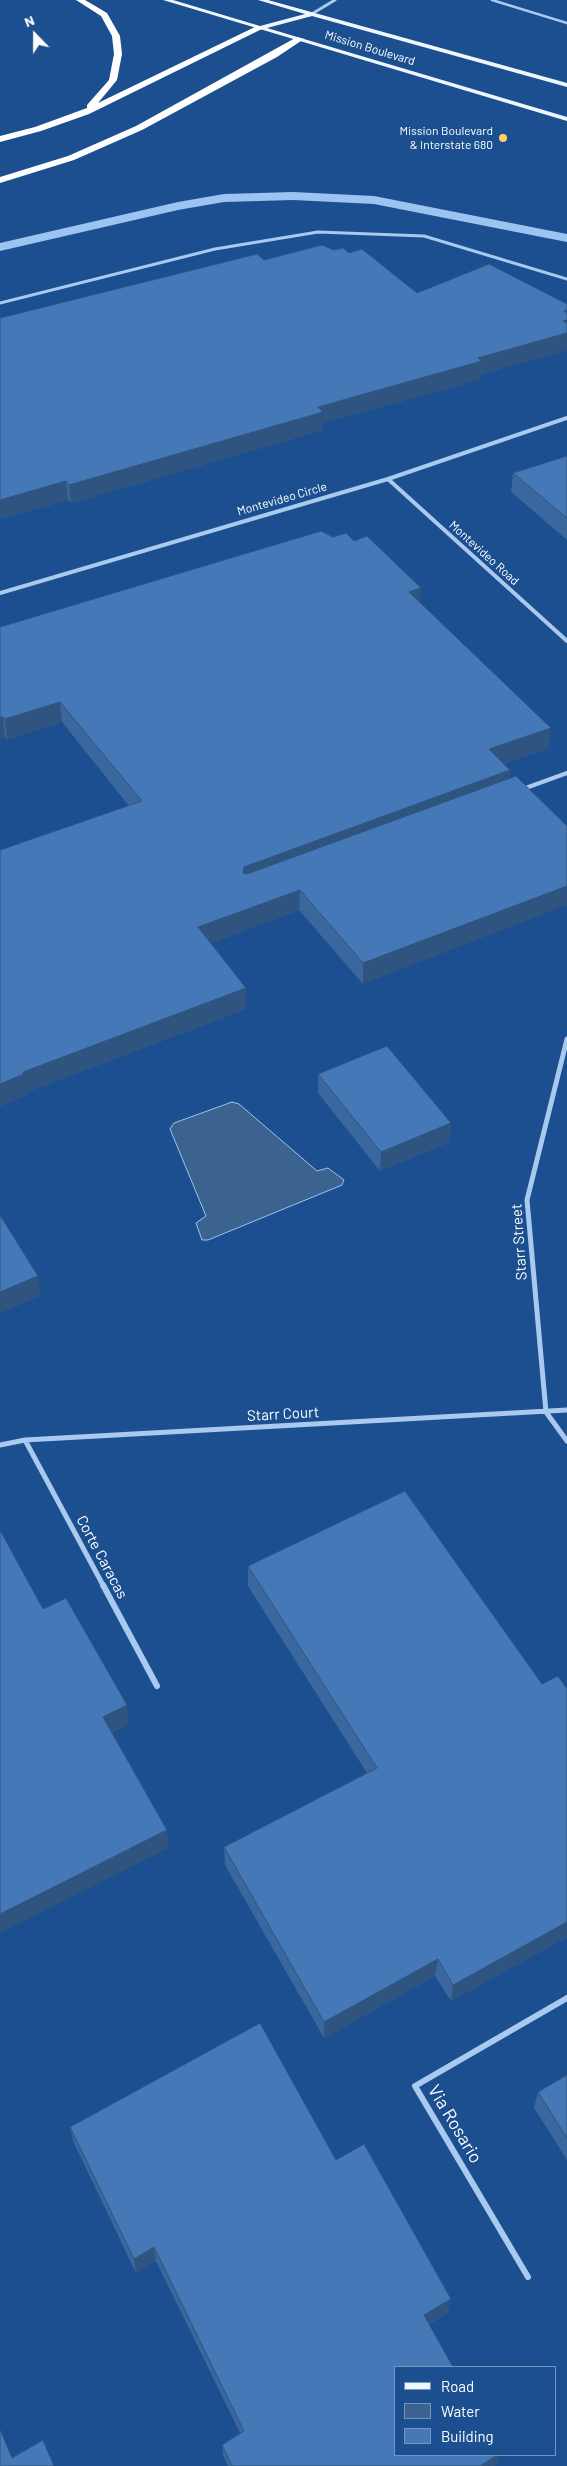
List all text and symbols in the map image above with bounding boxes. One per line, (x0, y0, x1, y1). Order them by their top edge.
north arrow (10, 10, 60, 60)
text: N (22, 11, 37, 30)
street label: Mission Boulevard (323, 27, 417, 69)
place label: Mission Boulevard & Interstate 680 (399, 124, 493, 152)
marker: Mission Boulevard & Interstate 680 (497, 132, 509, 144)
street label: Montevideo Circle (235, 479, 329, 519)
street label: Montevideo Road (446, 518, 522, 588)
street label: Starr Street (507, 1203, 531, 1281)
street label: Starr Court (246, 1403, 320, 1425)
street label: Corte Caracas (73, 1512, 131, 1602)
street label: Via Rosario (423, 2081, 487, 2167)
legend (394, 2366, 557, 2456)
text: Road (441, 2377, 474, 2395)
text: Water (441, 2402, 480, 2420)
text: Building (441, 2427, 494, 2445)

